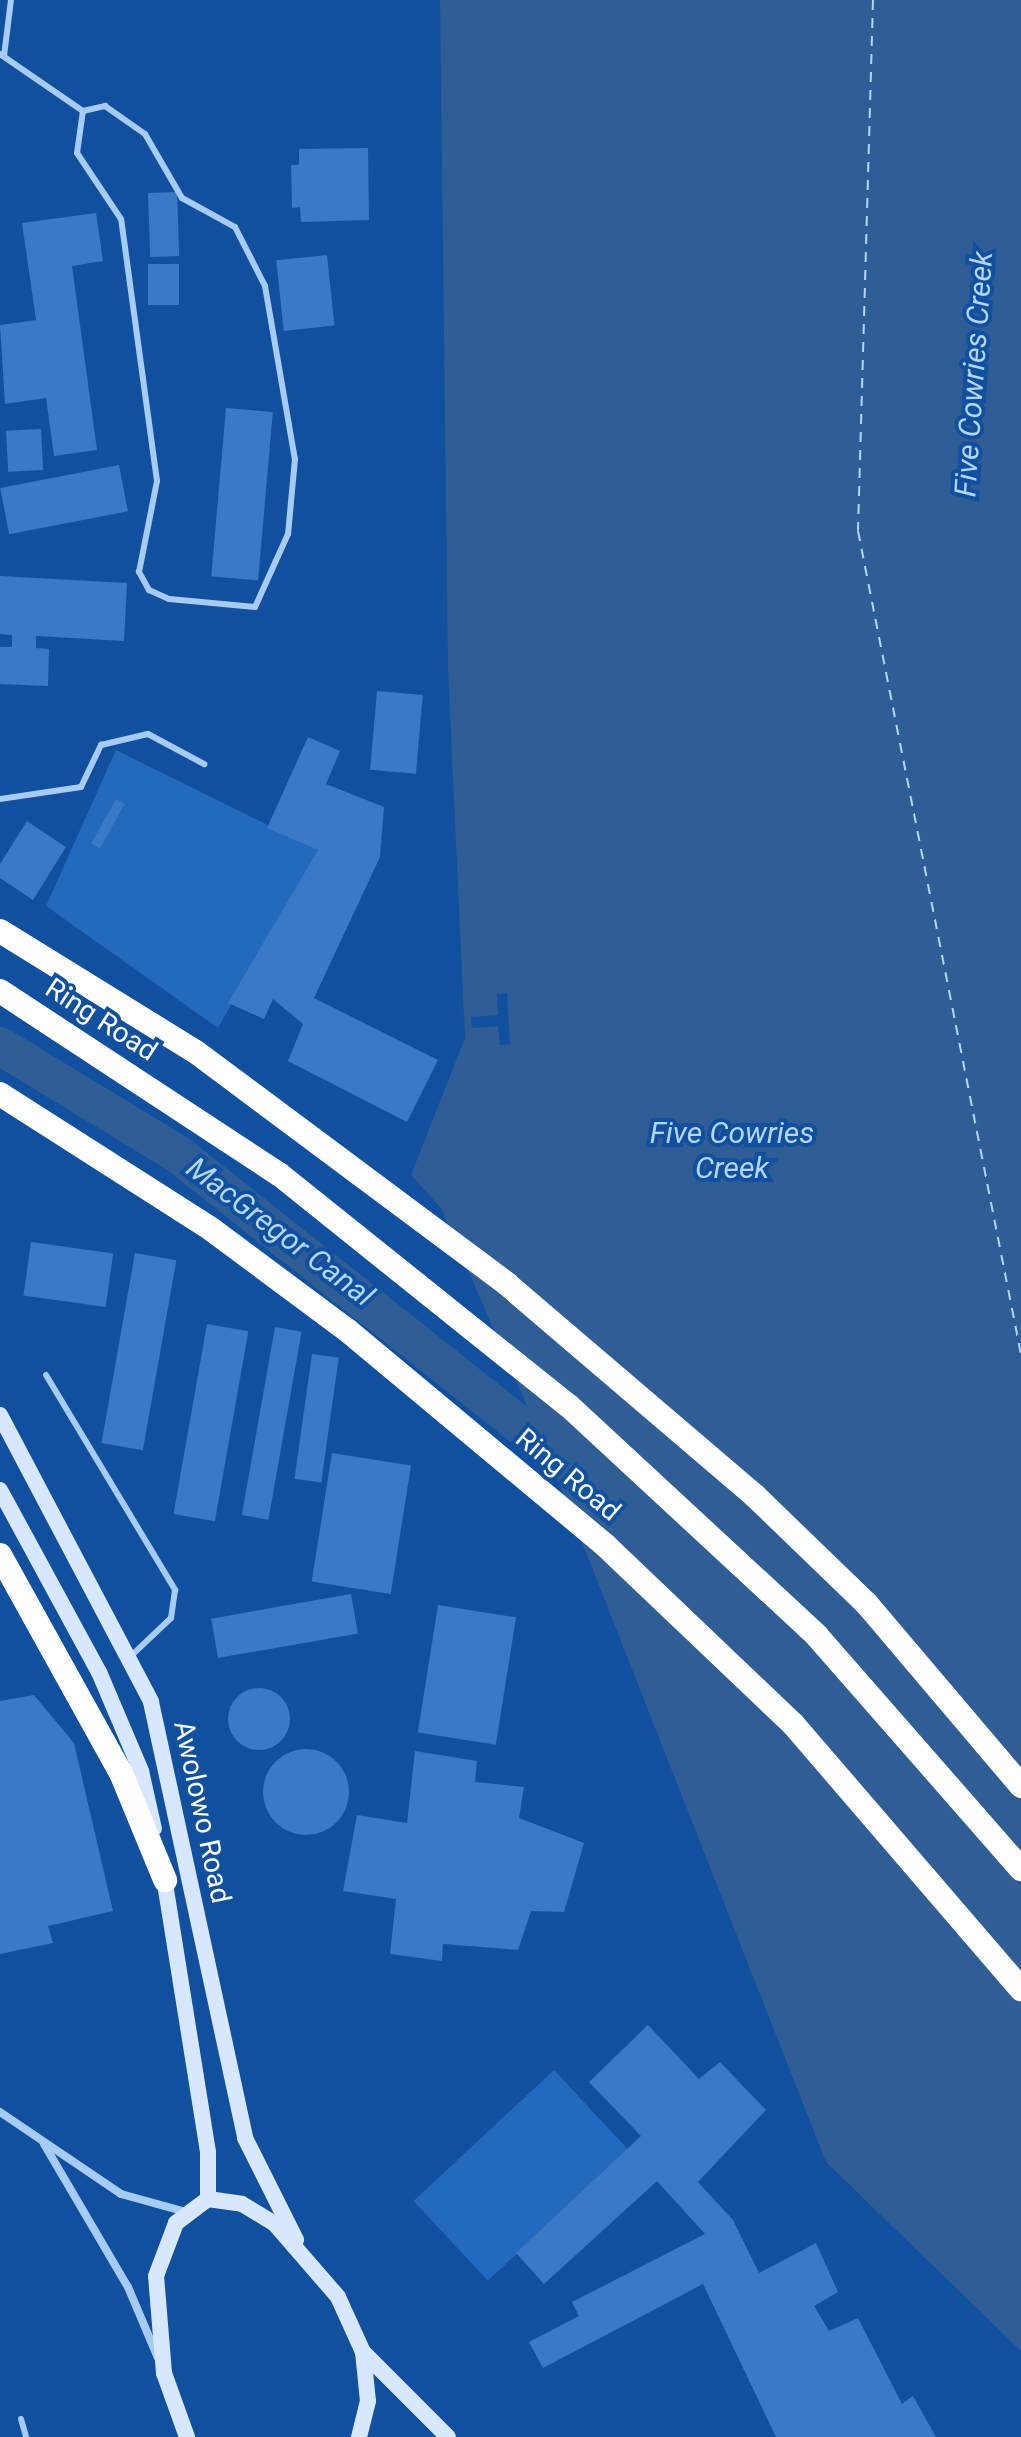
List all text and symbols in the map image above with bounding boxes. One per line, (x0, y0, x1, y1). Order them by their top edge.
water label: Five Cowries Creek (947, 250, 1001, 498)
street label: Ring Road (39, 971, 163, 1069)
water label: Five Cowries Creek (650, 1115, 814, 1186)
water label: MacGregor Canal (179, 1150, 381, 1314)
street label: Ring Road (509, 1421, 627, 1529)
street label: Awolowo Road (166, 1718, 238, 1906)

